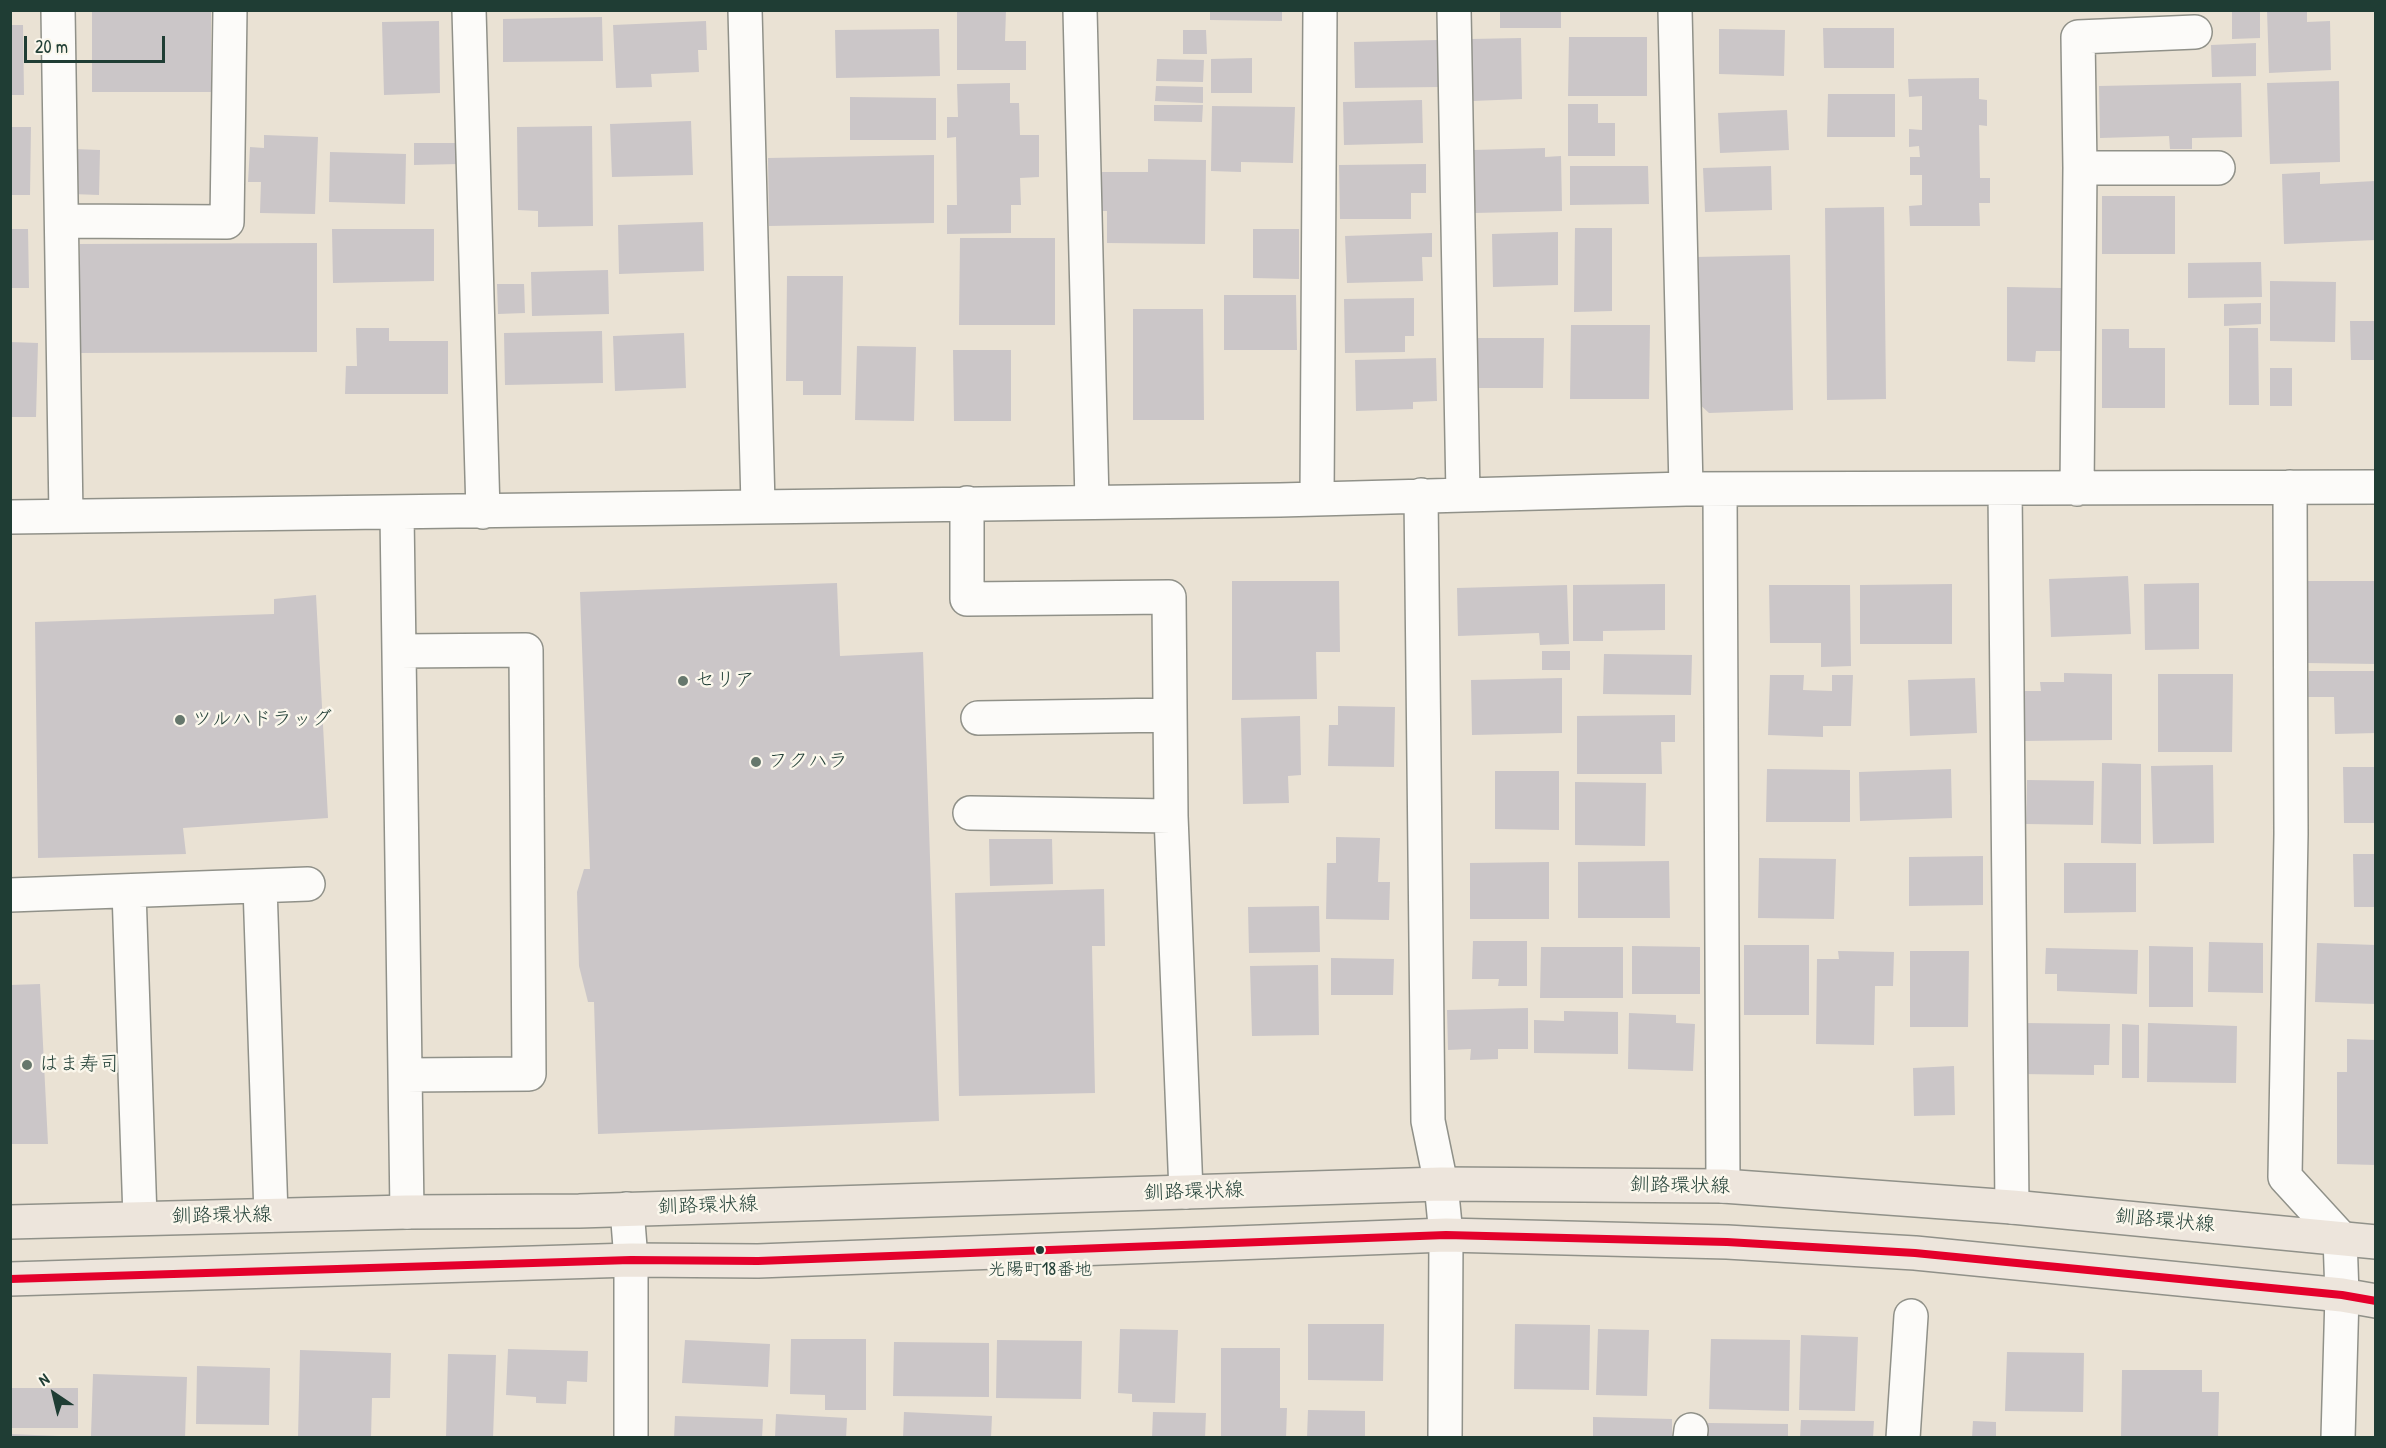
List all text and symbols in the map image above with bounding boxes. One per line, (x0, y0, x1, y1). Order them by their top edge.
scale bar (27, 24, 168, 62)
text: 20 m (35, 34, 68, 59)
place label: セリア (695, 669, 755, 693)
marker: セリア (676, 674, 690, 688)
place label: ツルハドラッグ (192, 708, 332, 732)
marker: ツルハドラッグ (173, 713, 187, 727)
place label: フクハラ (768, 750, 848, 774)
marker: フクハラ (749, 755, 763, 769)
place label: はま寿司 (39, 1053, 119, 1077)
marker: はま寿司 (20, 1058, 34, 1072)
street label: 釧路環状線 (1630, 1173, 1730, 1199)
street label: 釧路環状線 (1144, 1178, 1244, 1206)
street label: 釧路環状線 (658, 1192, 758, 1220)
street label: 釧路環状線 (172, 1203, 272, 1229)
street label: 釧路環状線 (2114, 1205, 2216, 1237)
marker: 光陽町18番地 (1034, 1244, 1046, 1256)
place label: 光陽町18番地 (988, 1259, 1092, 1281)
north arrow (24, 1364, 84, 1424)
text: N (34, 1368, 53, 1391)

